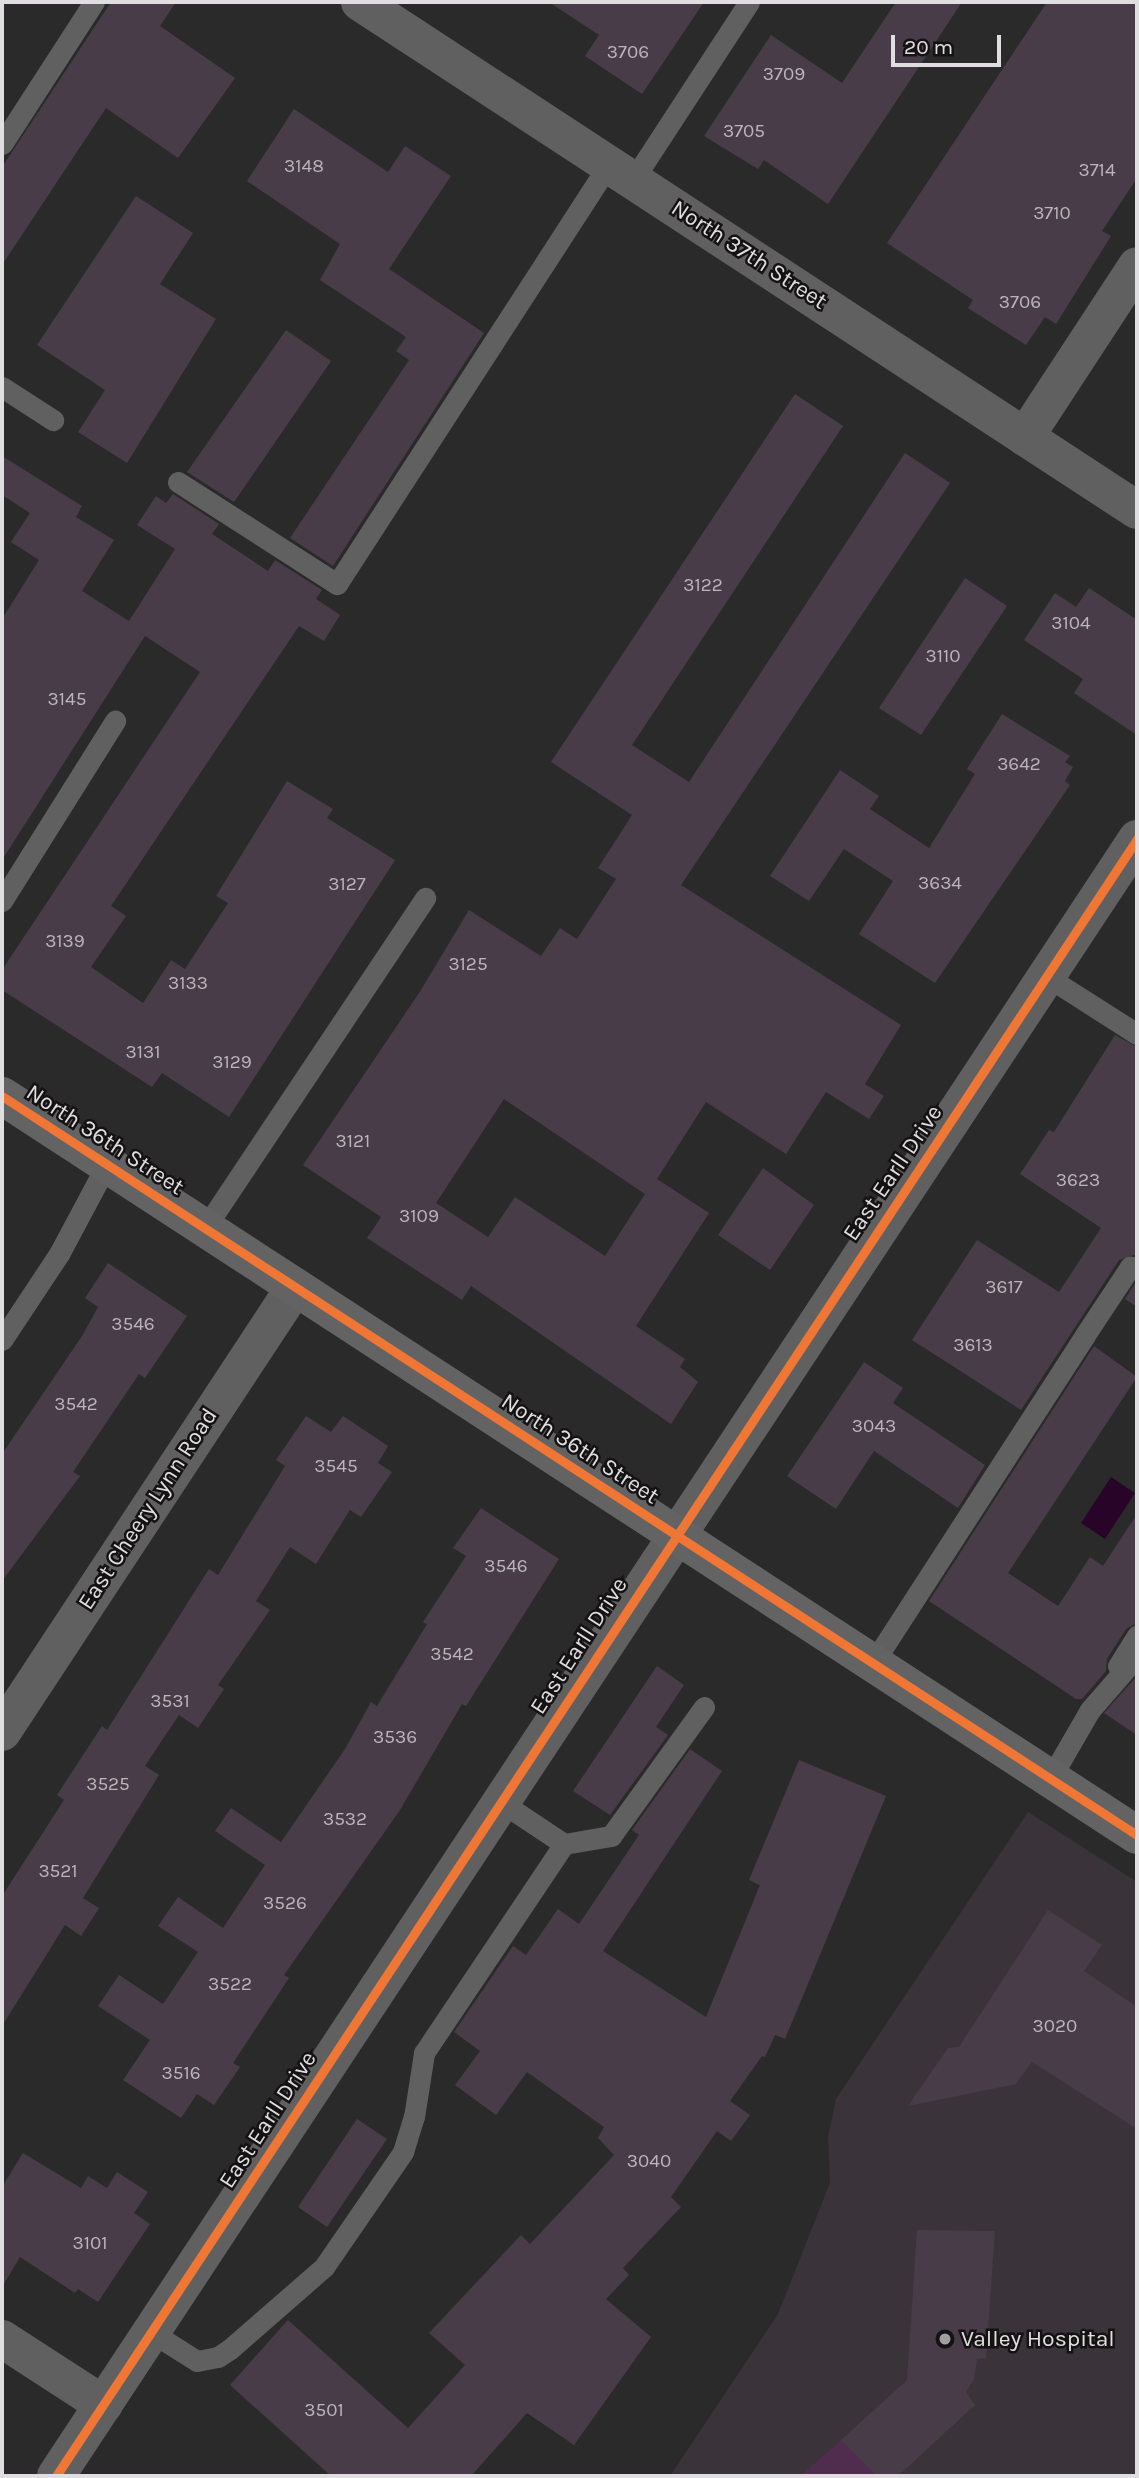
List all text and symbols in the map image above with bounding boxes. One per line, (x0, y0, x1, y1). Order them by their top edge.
scale bar (894, 21, 1004, 65)
text: 20 m (904, 35, 953, 59)
house number: 3706 (607, 42, 649, 64)
house number: 3709 (763, 64, 805, 86)
house number: 3705 (723, 121, 765, 143)
house number: 3148 (284, 156, 324, 178)
house number: 3714 (1078, 160, 1116, 182)
street label: North 37th Street (666, 194, 832, 316)
house number: 3710 (1033, 203, 1071, 225)
house number: 3706 (999, 292, 1041, 314)
house number: 3122 (683, 575, 723, 597)
house number: 3104 (1051, 613, 1091, 635)
house number: 3110 (925, 646, 961, 668)
house number: 3145 (48, 689, 86, 711)
house number: 3642 (997, 754, 1041, 776)
house number: 3634 (918, 873, 962, 895)
house number: 3127 (328, 874, 366, 896)
house number: 3139 (45, 931, 85, 953)
house number: 3125 (448, 954, 488, 976)
house number: 3133 (168, 973, 208, 995)
house number: 3131 (126, 1042, 160, 1064)
house number: 3129 (212, 1052, 252, 1074)
street label: North 36th Street (21, 1079, 189, 1201)
street label: East Earll Drive (837, 1100, 949, 1246)
house number: 3121 (336, 1131, 370, 1153)
house number: 3623 (1056, 1170, 1100, 1192)
house number: 3109 (399, 1206, 439, 1228)
house number: 3617 (985, 1277, 1023, 1299)
house number: 3546 (111, 1314, 155, 1336)
house number: 3613 (953, 1335, 993, 1357)
street label: North 36th Street (496, 1388, 664, 1510)
house number: 3542 (54, 1394, 98, 1416)
street label: East Cheery Lynn Road (72, 1403, 224, 1615)
house number: 3043 (852, 1416, 896, 1438)
house number: 3545 (314, 1456, 358, 1478)
house number: 3546 (484, 1556, 528, 1578)
street label: East Earll Drive (524, 1572, 634, 1720)
house number: 3542 (430, 1644, 474, 1666)
house number: 3531 (150, 1691, 190, 1713)
house number: 3536 (373, 1727, 417, 1749)
house number: 3525 (86, 1774, 130, 1796)
house number: 3532 (323, 1809, 367, 1831)
house number: 3521 (38, 1861, 78, 1883)
house number: 3526 (263, 1893, 307, 1915)
house number: 3522 (208, 1974, 252, 1996)
house number: 3020 (1033, 2016, 1077, 2038)
street label: East Earll Drive (213, 2046, 323, 2194)
house number: 3516 (161, 2063, 201, 2085)
house number: 3040 (627, 2151, 671, 2173)
house number: 3101 (72, 2233, 108, 2255)
place label: Valley Hospital (961, 2325, 1115, 2353)
marker: Valley Hospital (935, 2329, 955, 2349)
house number: 3501 (304, 2400, 344, 2422)

